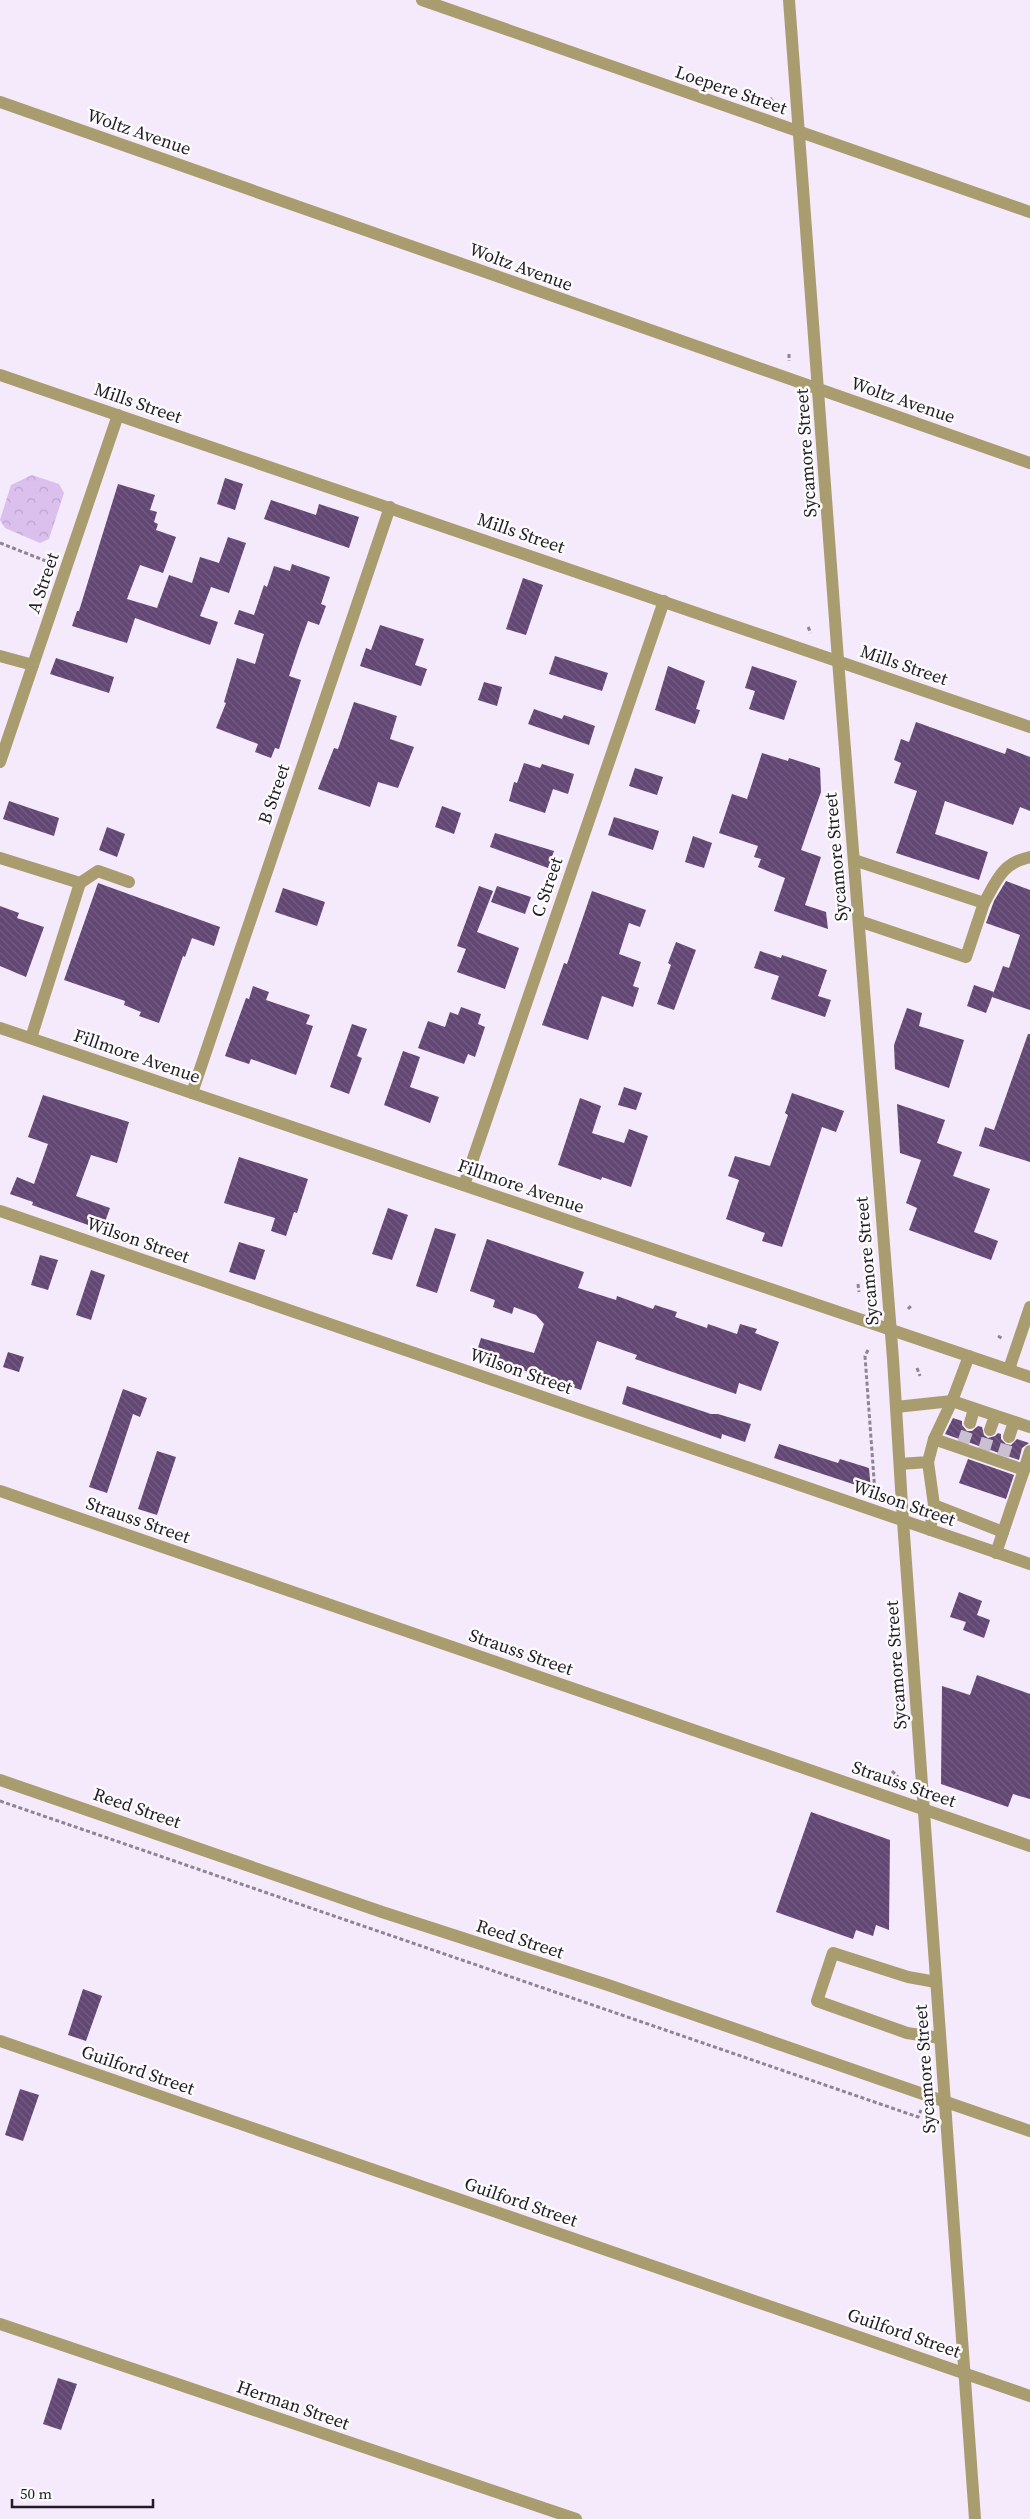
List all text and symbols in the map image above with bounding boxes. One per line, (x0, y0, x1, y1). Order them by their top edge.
street label: Loepere Street (672, 59, 791, 120)
street label: Woltz Avenue (84, 102, 195, 161)
street label: Woltz Avenue (466, 236, 576, 297)
street label: Woltz Avenue (848, 370, 959, 429)
street label: Mills Street (91, 376, 185, 429)
street label: Sycamore Street (789, 388, 822, 518)
street label: Mills Street (474, 506, 568, 559)
street label: A Street (21, 549, 65, 617)
street label: Mills Street (857, 638, 951, 691)
street label: B Street (252, 760, 295, 827)
street label: Sycamore Street (817, 792, 854, 922)
street label: C Street (525, 853, 568, 920)
street label: Fillmore Avenue (71, 1022, 204, 1089)
street label: Fillmore Avenue (455, 1152, 588, 1219)
street label: Sycamore Street (848, 1196, 885, 1326)
street label: Wilson Street (84, 1210, 193, 1269)
street label: Wilson Street (467, 1341, 576, 1400)
street label: Wilson Street (850, 1473, 959, 1532)
street label: Strauss Street (83, 1490, 194, 1549)
street label: Sycamore Street (879, 1600, 912, 1730)
street label: Strauss Street (466, 1622, 577, 1681)
street label: Strauss Street (849, 1754, 960, 1813)
street label: Reed Street (90, 1781, 184, 1834)
street label: Reed Street (473, 1913, 567, 1964)
street label: Sycamore Street (908, 2004, 941, 2134)
street label: Guilford Street (78, 2039, 198, 2101)
street label: Guilford Street (461, 2171, 581, 2233)
street label: Guilford Street (844, 2302, 964, 2364)
street label: Herman Street (234, 2374, 353, 2436)
scale bar (12, 2476, 154, 2508)
text: 50 m (20, 2483, 52, 2504)

